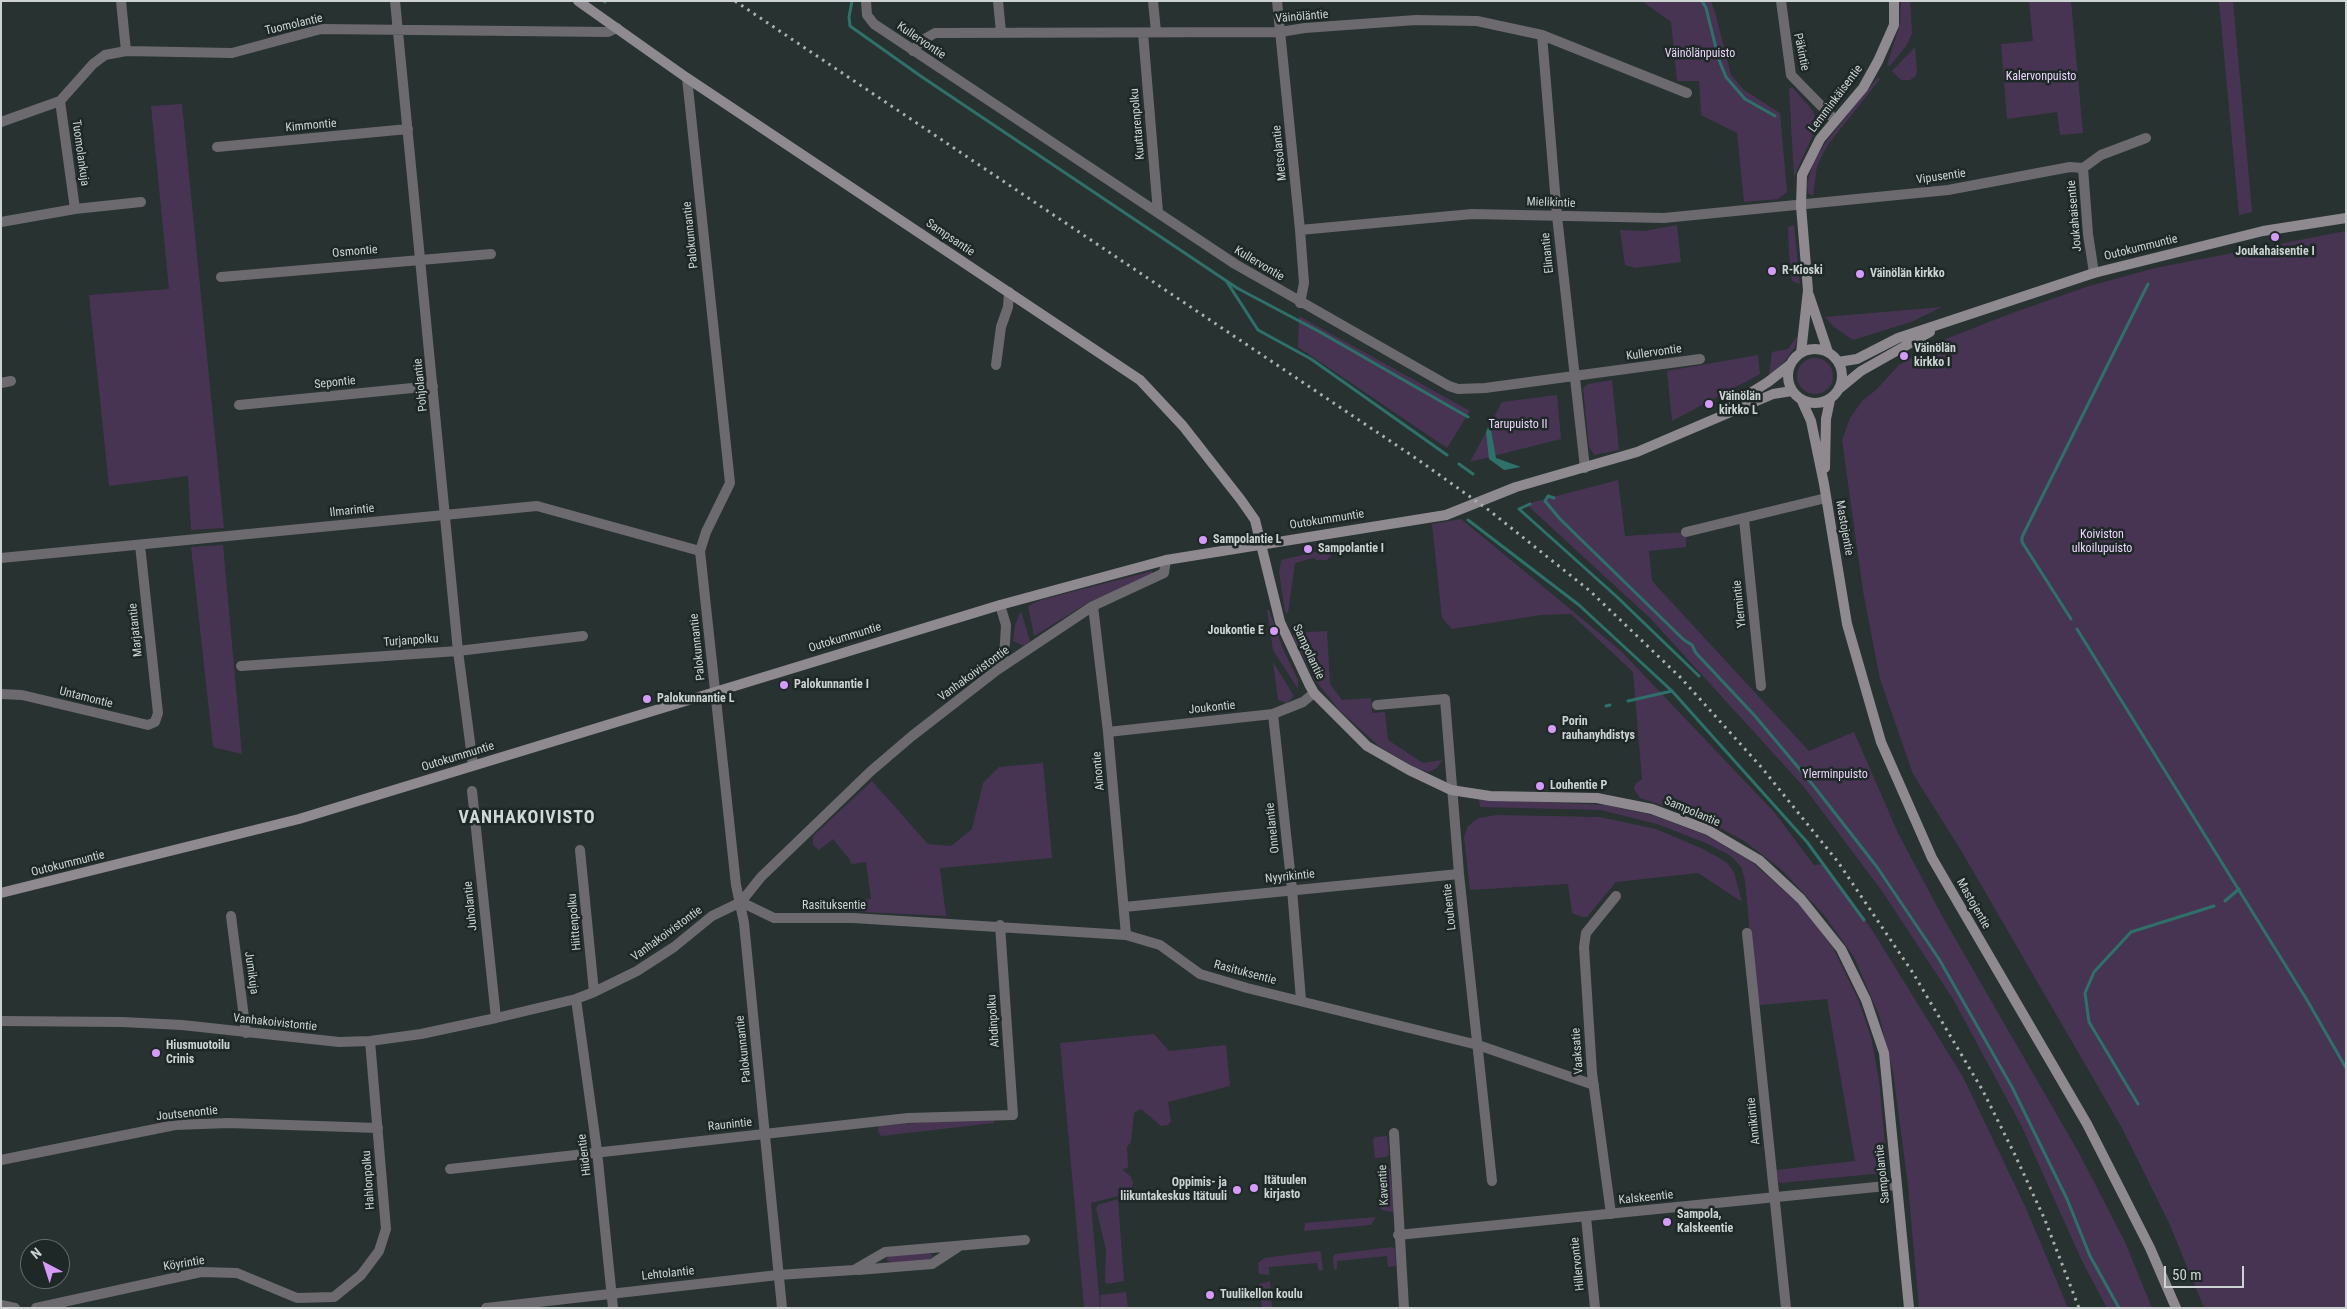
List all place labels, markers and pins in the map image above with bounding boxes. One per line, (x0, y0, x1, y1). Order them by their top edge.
marker: Joukahaisentie I (2269, 231, 2281, 243)
place label: Joukahaisentie I (2235, 245, 2315, 259)
place label: R-Kioski (1782, 264, 1823, 278)
marker: R-Kioski (1766, 265, 1778, 277)
place label: Väinölän kirkko (1870, 267, 1945, 281)
marker: Väinölän kirkko (1854, 268, 1866, 280)
place label: Väinölän kirkko I (1914, 342, 1956, 370)
marker: Väinölän kirkko I (1898, 350, 1910, 362)
place label: Väinölän kirkko L (1719, 390, 1761, 418)
marker: Väinölän kirkko L (1703, 398, 1715, 410)
place label: Sampolantie L (1213, 533, 1281, 547)
marker: Sampolantie L (1197, 534, 1209, 546)
place label: Sampolantie I (1318, 542, 1384, 556)
marker: Sampolantie I (1302, 543, 1314, 555)
place label: Joukontie E (1208, 624, 1264, 638)
marker: Joukontie E (1268, 625, 1280, 637)
place label: Palokunnantie I (794, 678, 869, 692)
marker: Palokunnantie I (778, 679, 790, 691)
place label: Palokunnantie L (657, 692, 734, 706)
marker: Palokunnantie L (641, 693, 653, 705)
place label: Porin rauhanyhdistys (1562, 715, 1635, 743)
marker: Porin rauhanyhdistys (1546, 723, 1558, 735)
place label: Louhentie P (1550, 779, 1607, 793)
marker: Louhentie P (1534, 780, 1546, 792)
place label: Hiusmuotoilu Crinis (166, 1039, 230, 1067)
marker: Hiusmuotoilu Crinis (150, 1047, 162, 1059)
place label: Itätuulen kirjasto (1264, 1174, 1307, 1202)
place label: Oppimis- ja liikuntakeskus Itätuuli (1120, 1176, 1227, 1204)
marker: Itätuulen kirjasto (1248, 1182, 1260, 1194)
marker: Oppimis- ja liikuntakeskus Itätuuli (1231, 1184, 1243, 1196)
place label: Sampola, Kalskeentie (1677, 1208, 1733, 1236)
marker: Sampola, Kalskeentie (1661, 1216, 1673, 1228)
place label: Tuulikellon koulu (1220, 1288, 1303, 1302)
marker: Tuulikellon koulu (1204, 1289, 1216, 1301)

